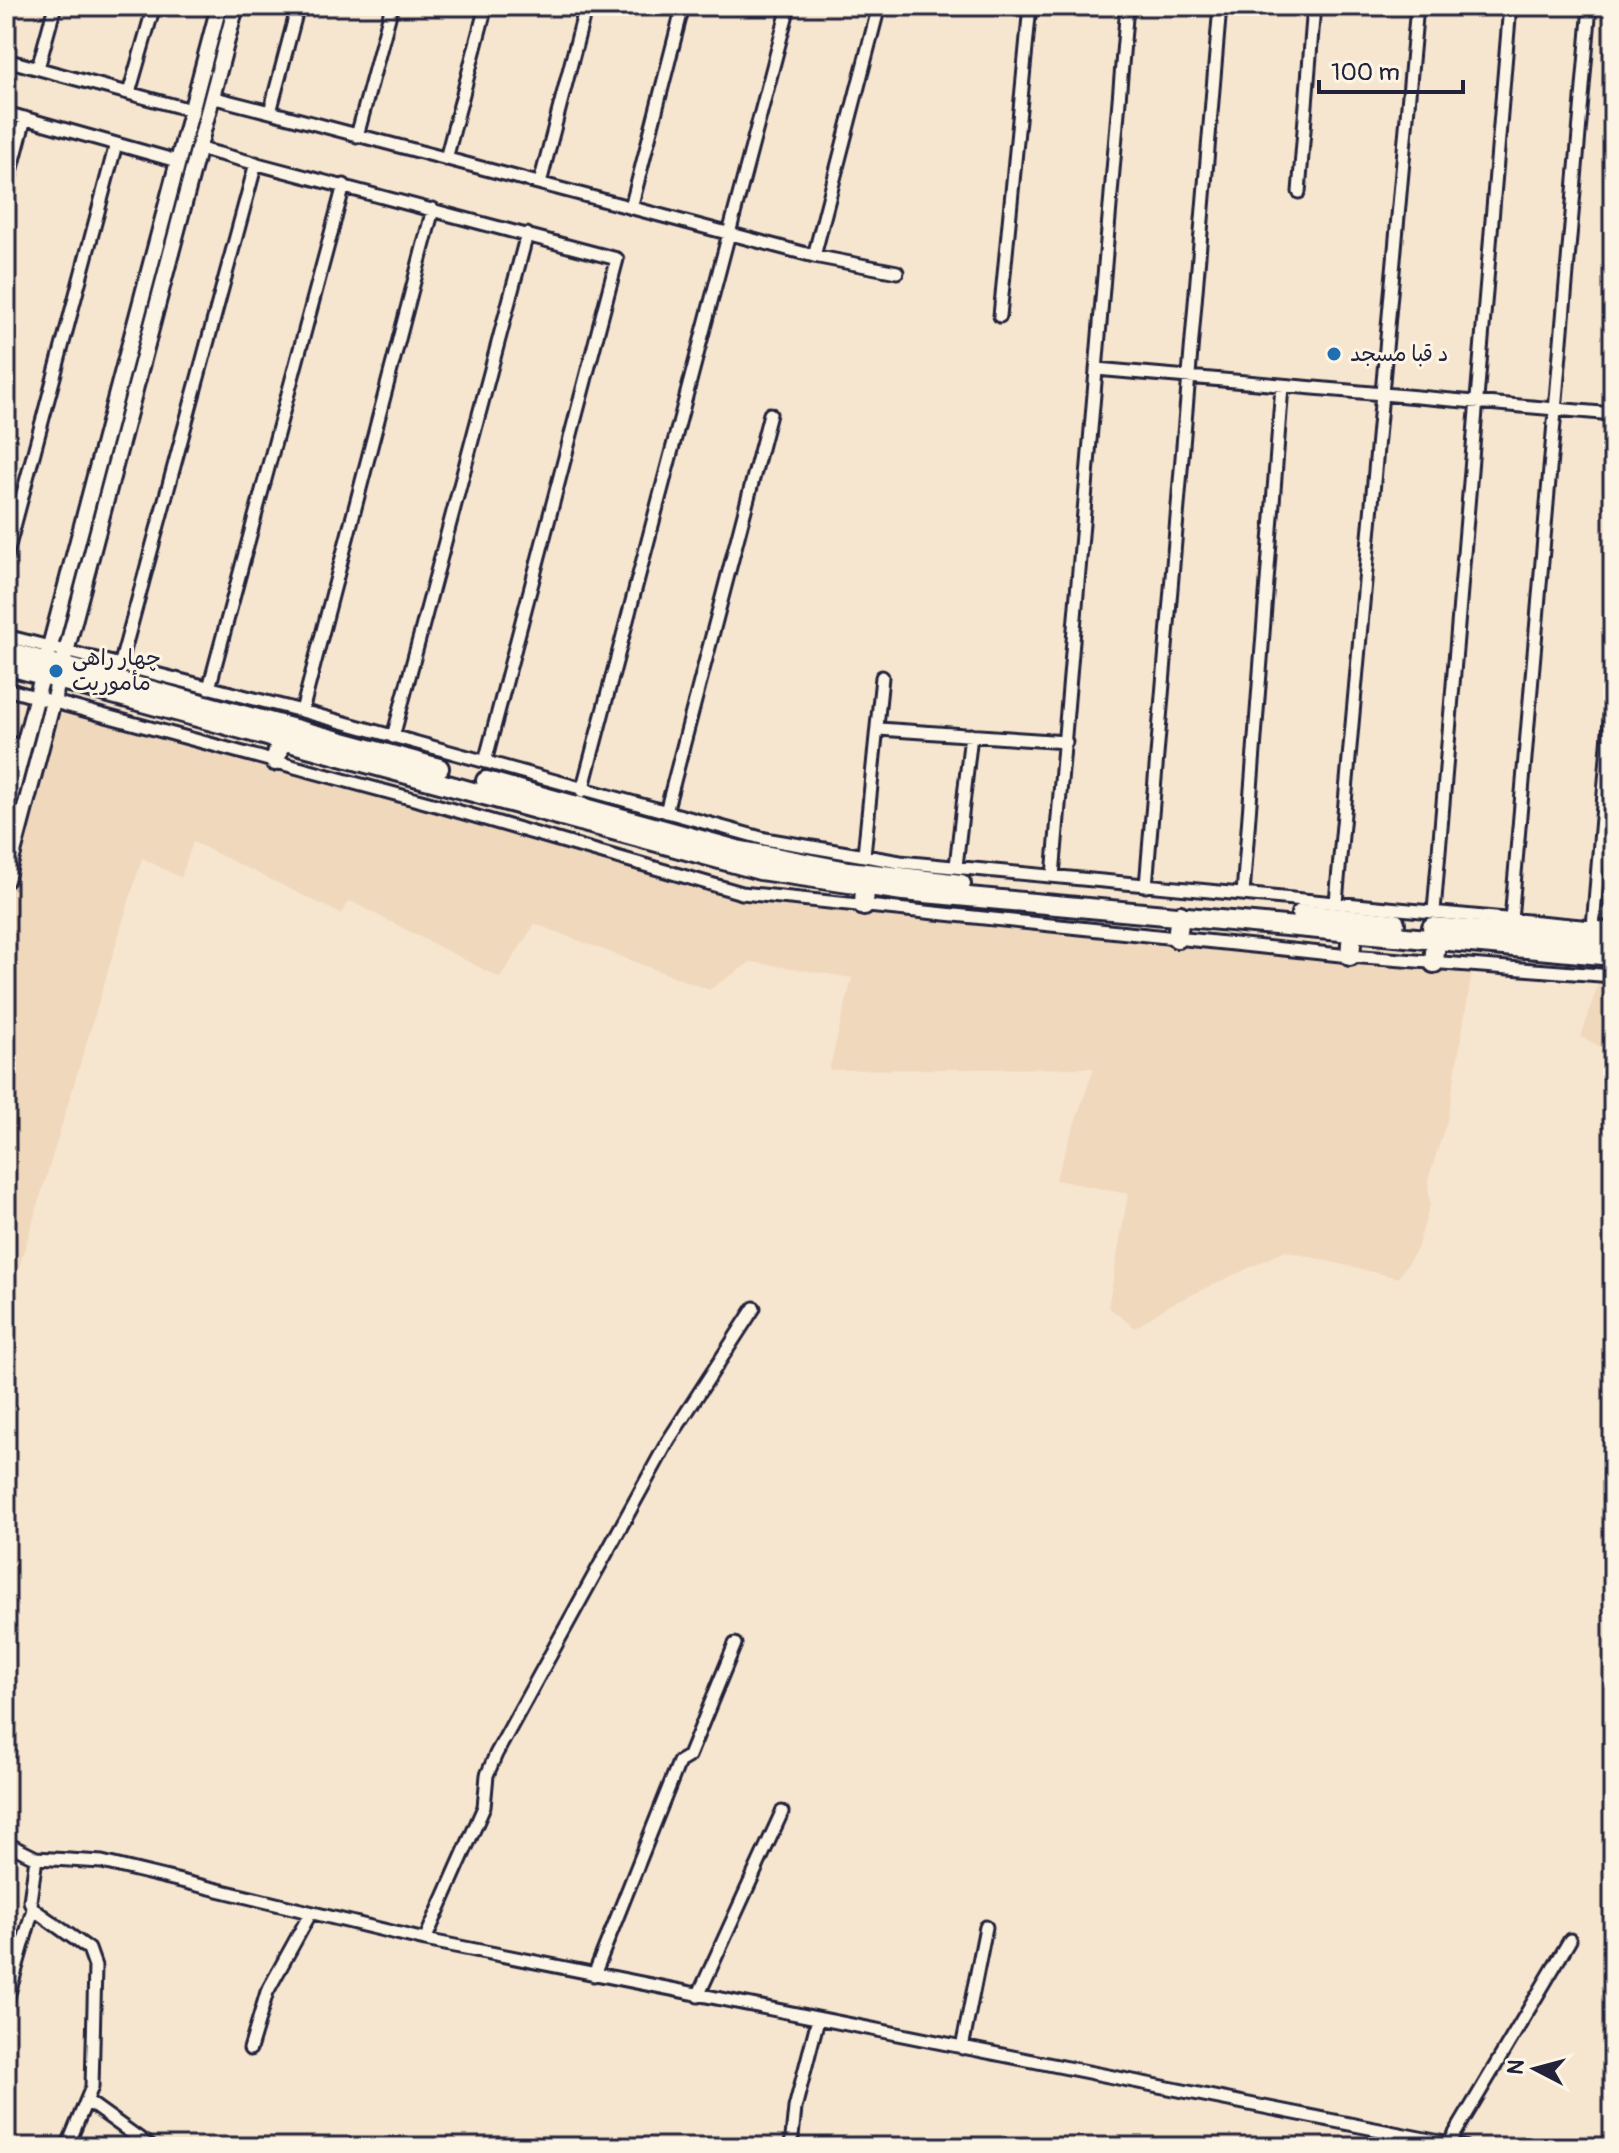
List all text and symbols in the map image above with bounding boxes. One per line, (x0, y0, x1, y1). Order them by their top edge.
scale bar (1319, 44, 1463, 94)
text: 100 m (1331, 58, 1400, 87)
place label: د قبا مسجد (1350, 340, 1448, 368)
marker: د قبا مسجد (1325, 345, 1343, 363)
place label: چهار راهی مأموریت (72, 644, 161, 697)
marker: چهار راهی مأموریت (47, 662, 65, 680)
north arrow (1495, 2029, 1575, 2109)
text: N (1501, 2058, 1531, 2076)

